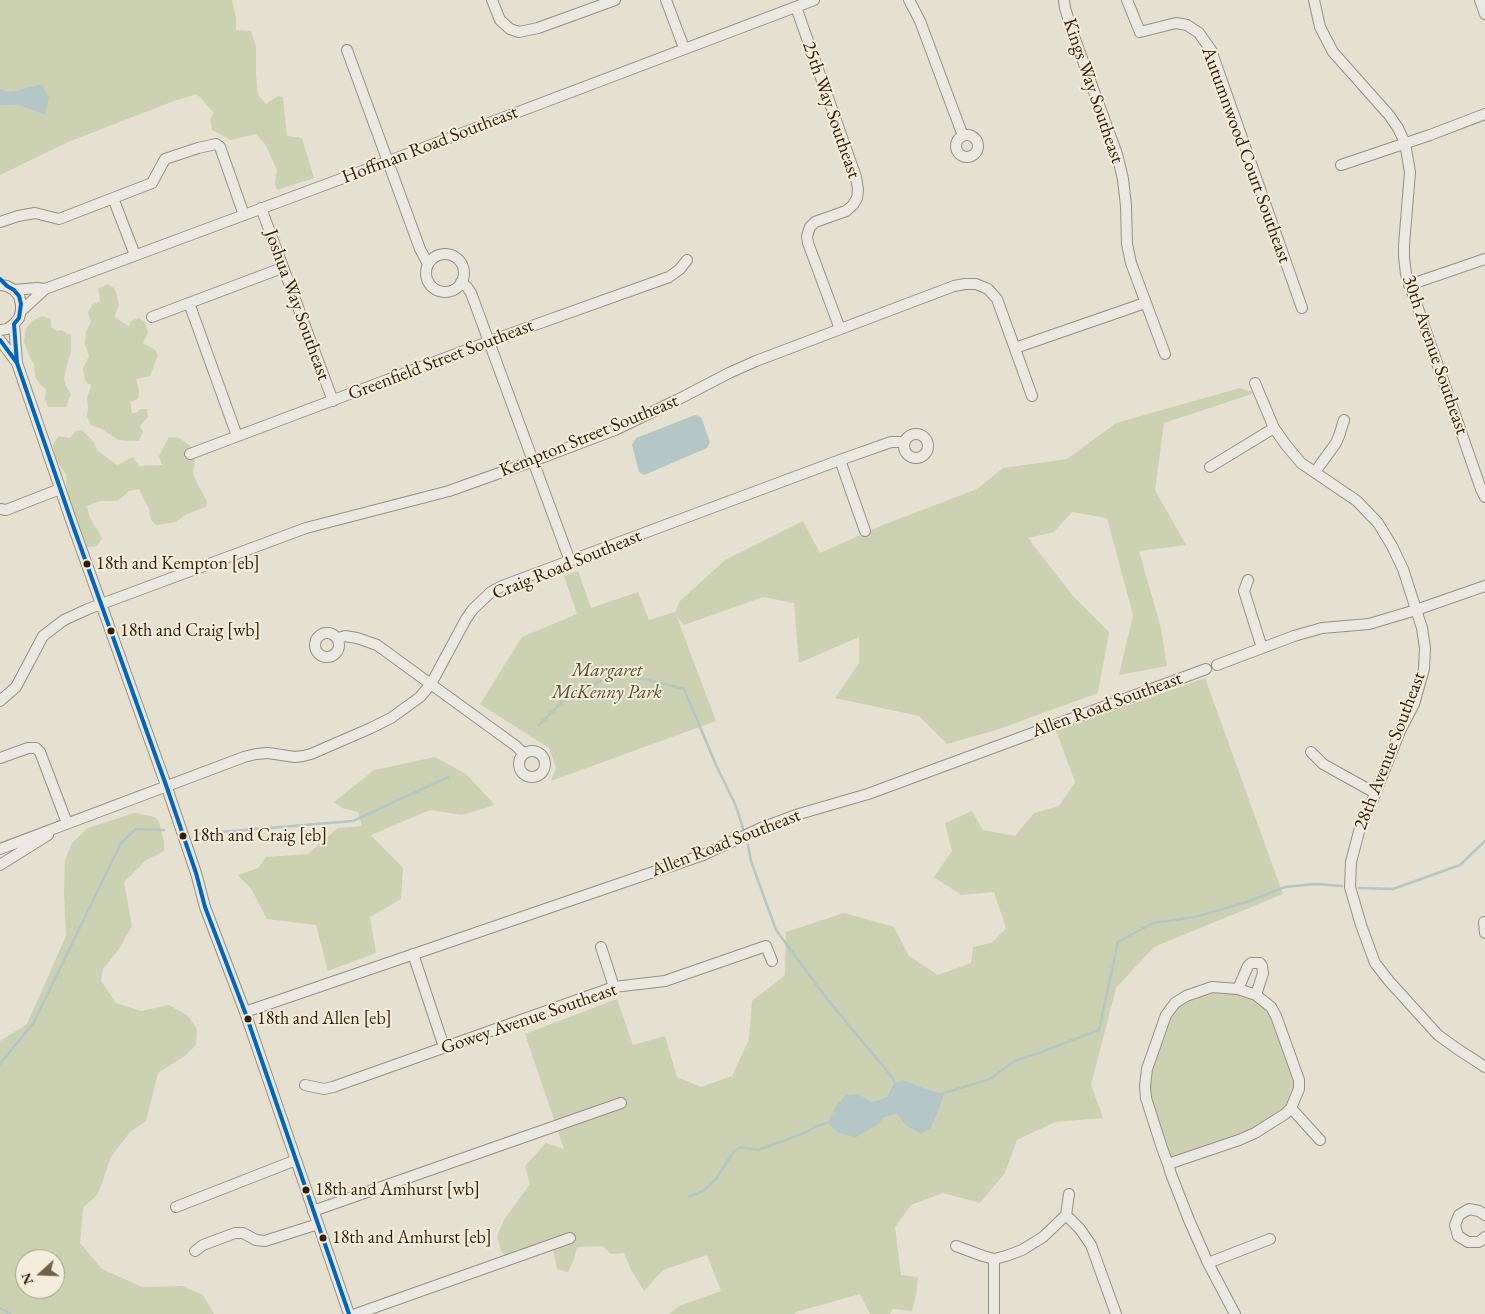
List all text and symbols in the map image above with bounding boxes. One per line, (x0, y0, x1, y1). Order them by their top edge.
street label: Kings Way Southeast (1057, 15, 1129, 167)
street label: 25th Way Southeast (797, 38, 865, 182)
street label: Autumnwood Court Southeast (1196, 44, 1296, 266)
street label: Hoffman Road Southeast (339, 101, 521, 189)
street label: Joshua Way Southeast (259, 226, 335, 384)
street label: 30th Avenue Southeast (1397, 272, 1473, 438)
street label: Greenfield Street Southeast (345, 314, 537, 406)
street label: Kempton Street Southeast (496, 390, 682, 482)
street label: Craig Road Southeast (489, 525, 645, 605)
place label: 18th and Kempton [eb] (96, 553, 260, 575)
marker: 18th and Kempton [eb] (82, 559, 92, 569)
place label: 18th and Craig [wb] (120, 620, 261, 642)
marker: 18th and Craig [wb] (106, 626, 116, 636)
park label: Margaret McKenny Park (552, 660, 662, 704)
street label: Allen Road Southeast (1029, 667, 1185, 743)
street label: 28th Avenue Southeast (1349, 669, 1431, 833)
street label: Allen Road Southeast (648, 804, 804, 882)
place label: 18th and Craig [eb] (192, 825, 327, 847)
marker: 18th and Craig [eb] (178, 831, 188, 841)
street label: Gowey Avenue Southeast (438, 978, 620, 1060)
place label: 18th and Allen [eb] (257, 1008, 392, 1030)
marker: 18th and Allen [eb] (243, 1014, 253, 1024)
place label: 18th and Amhurst [wb] (315, 1179, 480, 1201)
marker: 18th and Amhurst [wb] (301, 1185, 311, 1195)
place label: 18th and Amhurst [eb] (332, 1227, 492, 1249)
marker: 18th and Amhurst [eb] (318, 1233, 328, 1243)
north arrow (15, 1249, 65, 1299)
text: N (16, 1270, 37, 1287)

